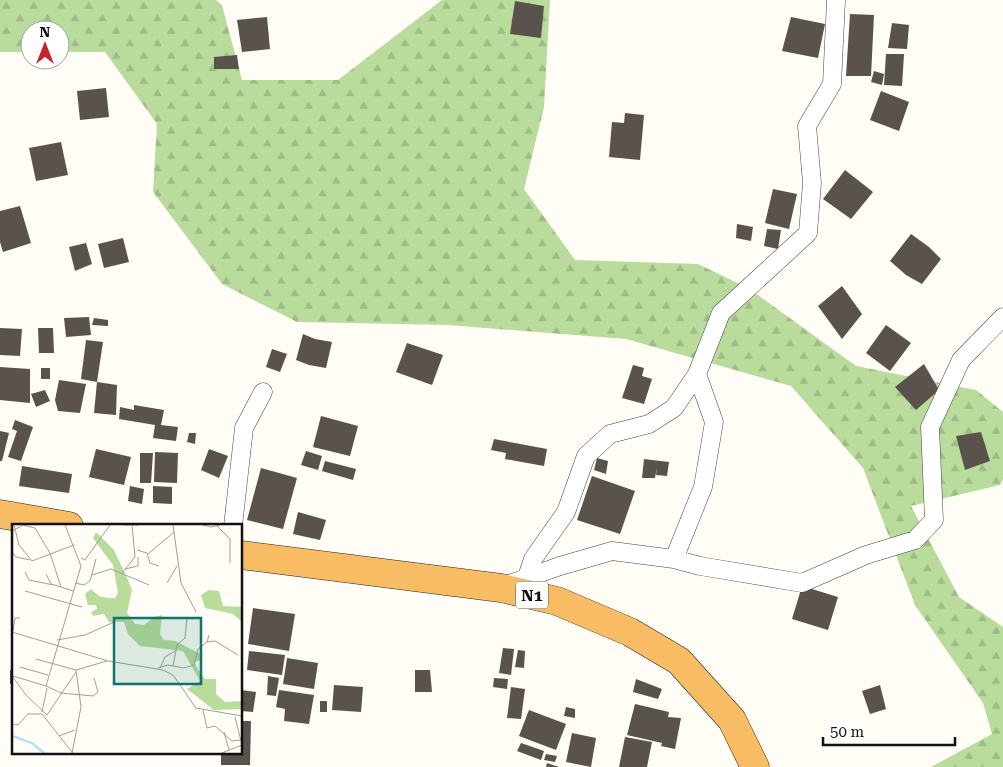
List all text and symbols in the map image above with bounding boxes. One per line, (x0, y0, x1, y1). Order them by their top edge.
north arrow (20, 20, 70, 70)
text: N (40, 24, 51, 40)
inset map (12, 524, 242, 754)
road number: N1 (516, 582, 548, 608)
scale bar (823, 714, 956, 746)
text: 50 m (830, 723, 865, 741)

